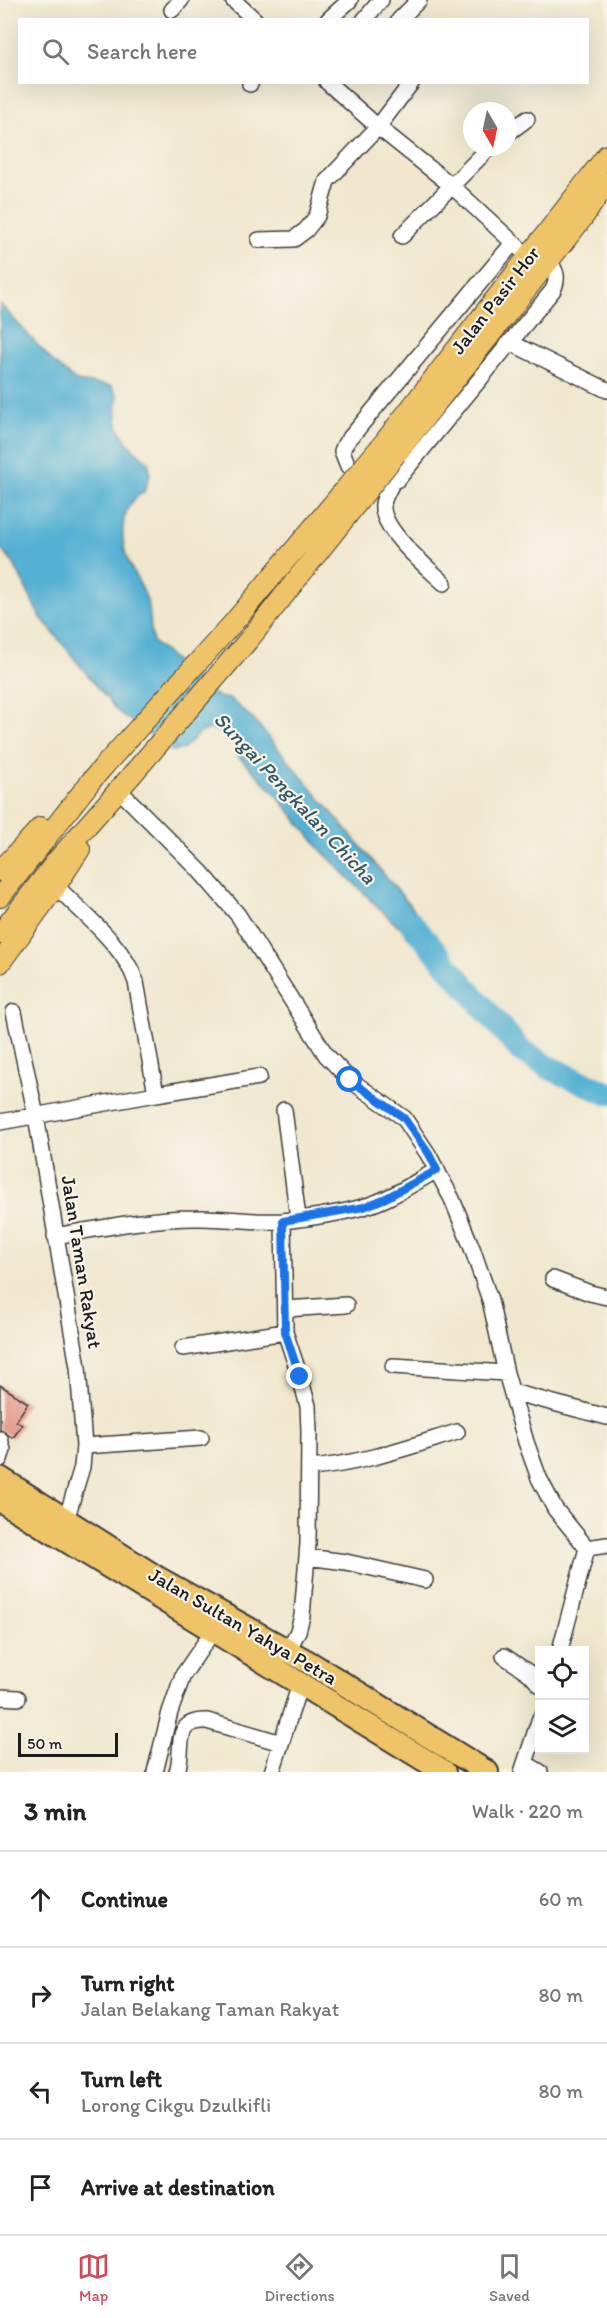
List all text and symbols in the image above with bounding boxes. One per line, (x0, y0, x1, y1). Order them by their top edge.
search box (18, 18, 589, 84)
icon: search (39, 35, 72, 68)
text: Search here (87, 38, 197, 65)
north arrow (463, 102, 517, 156)
street label: Jalan Pasir Hor (445, 241, 545, 359)
water label: Sungai Pengkalan Chicha (209, 707, 382, 889)
route start (336, 1066, 362, 1092)
street label: Jalan Taman Rakyat (56, 1174, 108, 1350)
route end (286, 1363, 312, 1389)
street label: Jalan Sultan Yahya Petra (144, 1562, 342, 1690)
map controls (535, 1646, 589, 1754)
button: locate (535, 1646, 589, 1700)
button: layers (535, 1700, 589, 1754)
scale bar (18, 1730, 118, 1758)
text: 50 m (27, 1734, 62, 1753)
text: 3 min (24, 1795, 86, 1827)
text: Walk · 220 m (472, 1799, 583, 1823)
icon: ahead (24, 1883, 57, 1916)
text: Continue (81, 1886, 168, 1913)
text: 60 m (539, 1887, 583, 1911)
text: Turn right (81, 1970, 175, 1997)
icon: right (24, 1979, 57, 2012)
text: 80 m (538, 1983, 583, 2007)
text: Jalan Belakang Taman Rakyat (81, 1997, 339, 2021)
text: Turn left (81, 2066, 162, 2093)
icon: left (24, 2075, 57, 2108)
text: 80 m (538, 2079, 583, 2103)
text: Lorong Cikgu Dzulkifli (81, 2093, 271, 2117)
icon: arrive (24, 2171, 57, 2204)
text: Arrive at destination (81, 2174, 275, 2201)
tab: Map (77, 2250, 110, 2305)
tab: Directions (264, 2250, 335, 2305)
tab: Saved (489, 2250, 530, 2305)

